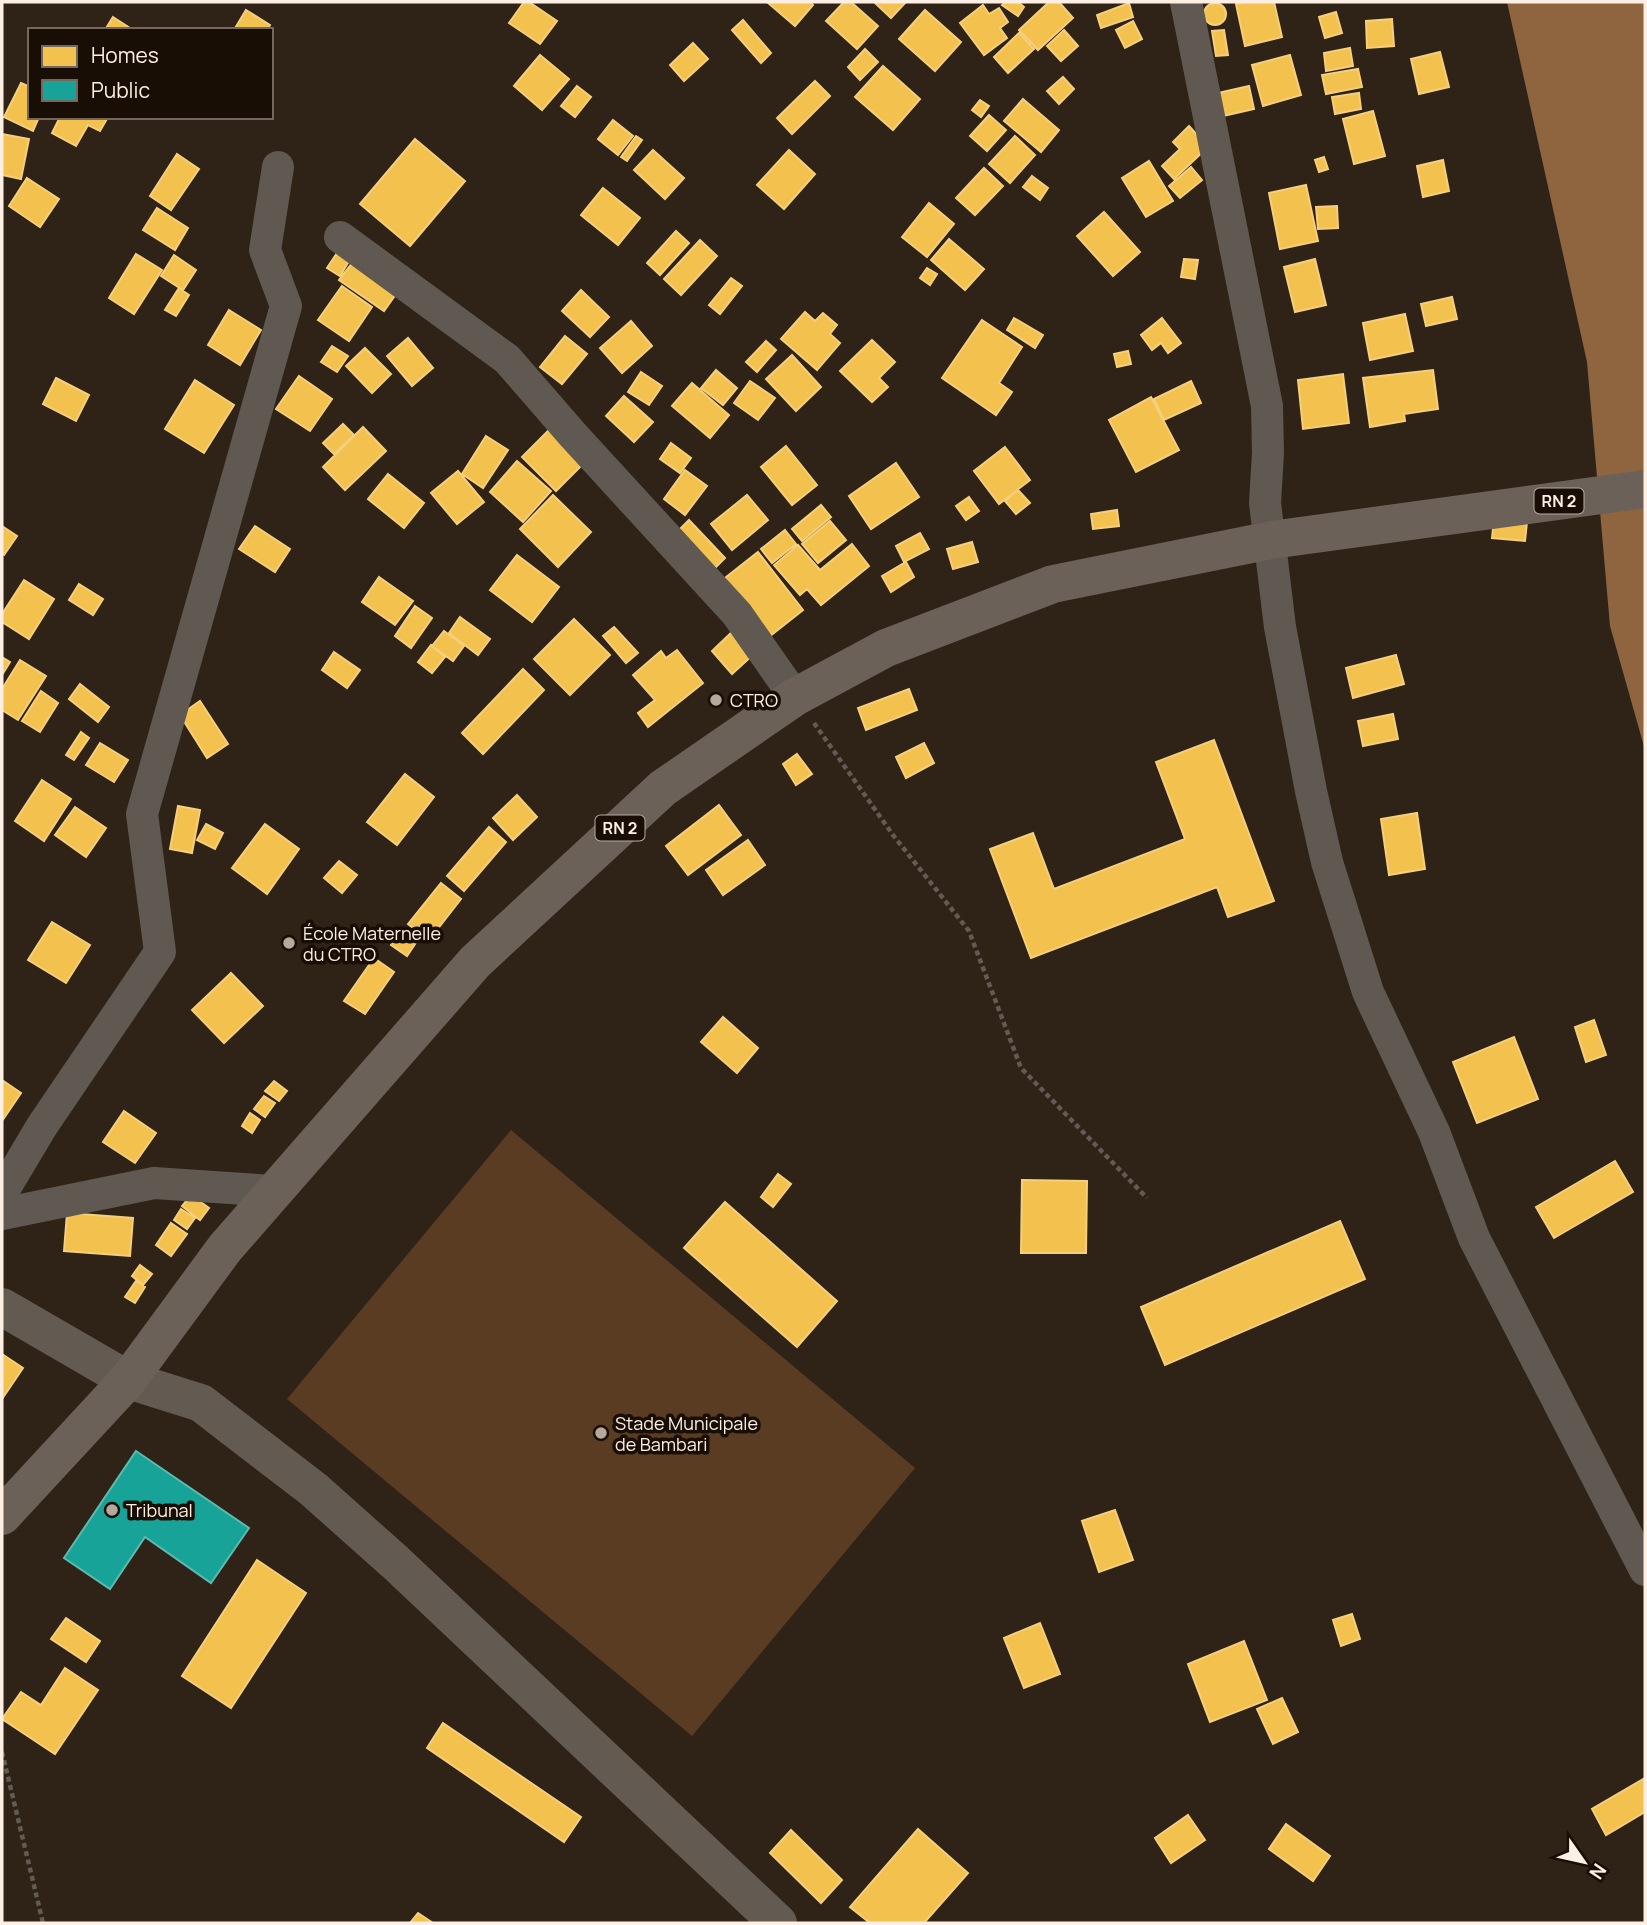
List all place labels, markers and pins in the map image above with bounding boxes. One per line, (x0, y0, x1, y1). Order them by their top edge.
place label: CTRO (730, 688, 778, 712)
marker: CTRO (708, 692, 724, 708)
place label: École Maternelle du CTRO (303, 921, 441, 966)
marker: École Maternelle du CTRO (281, 935, 297, 951)
place label: Stade Municipale de Bambari (615, 1411, 758, 1456)
marker: Stade Municipale de Bambari (593, 1425, 609, 1441)
place label: Tribunal (126, 1498, 193, 1522)
marker: Tribunal (104, 1502, 120, 1518)

